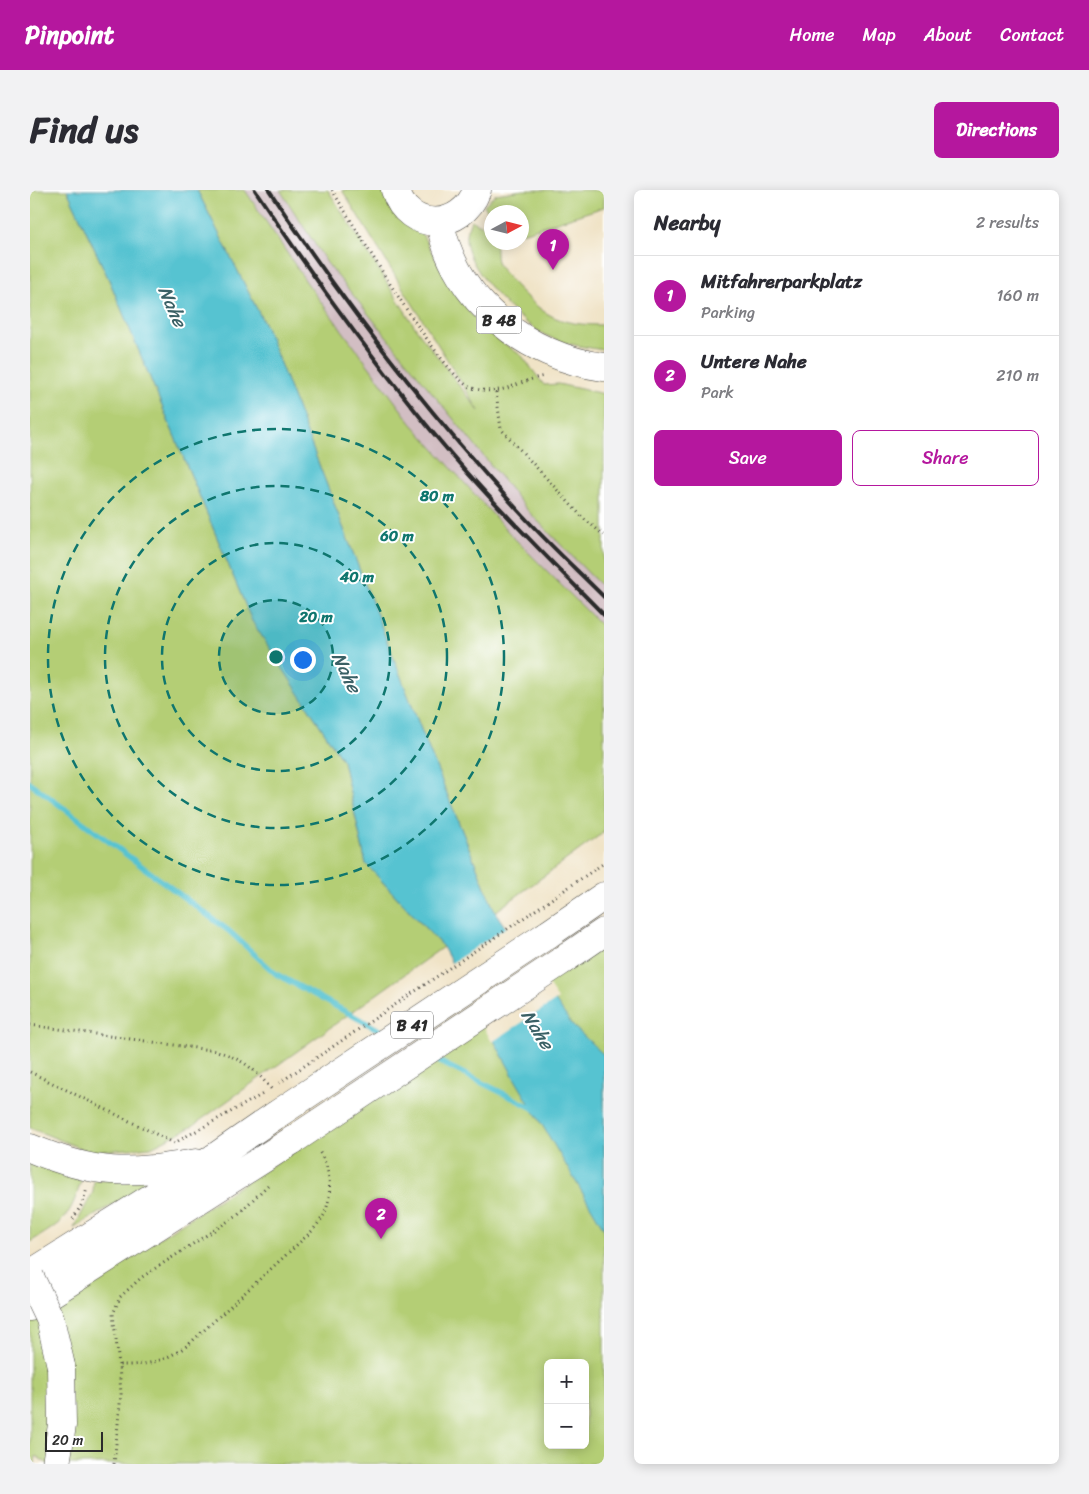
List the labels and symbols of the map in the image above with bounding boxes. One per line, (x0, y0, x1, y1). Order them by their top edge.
north arrow (484, 205, 529, 250)
pin: 1 (537, 229, 569, 270)
water label: Nahe (149, 280, 197, 334)
road number: B 48 (476, 306, 522, 334)
text: 80 m (419, 483, 454, 509)
text: 60 m (379, 523, 414, 549)
text: 40 m (339, 564, 375, 590)
text: 20 m (298, 604, 333, 630)
water label: Nahe (322, 646, 372, 701)
your location (290, 647, 316, 673)
centre of rings (267, 648, 285, 666)
water label: Nahe (512, 1003, 564, 1058)
road number: B 41 (391, 1012, 433, 1038)
pin: 2 (365, 1198, 397, 1239)
scale bar (45, 1429, 102, 1452)

